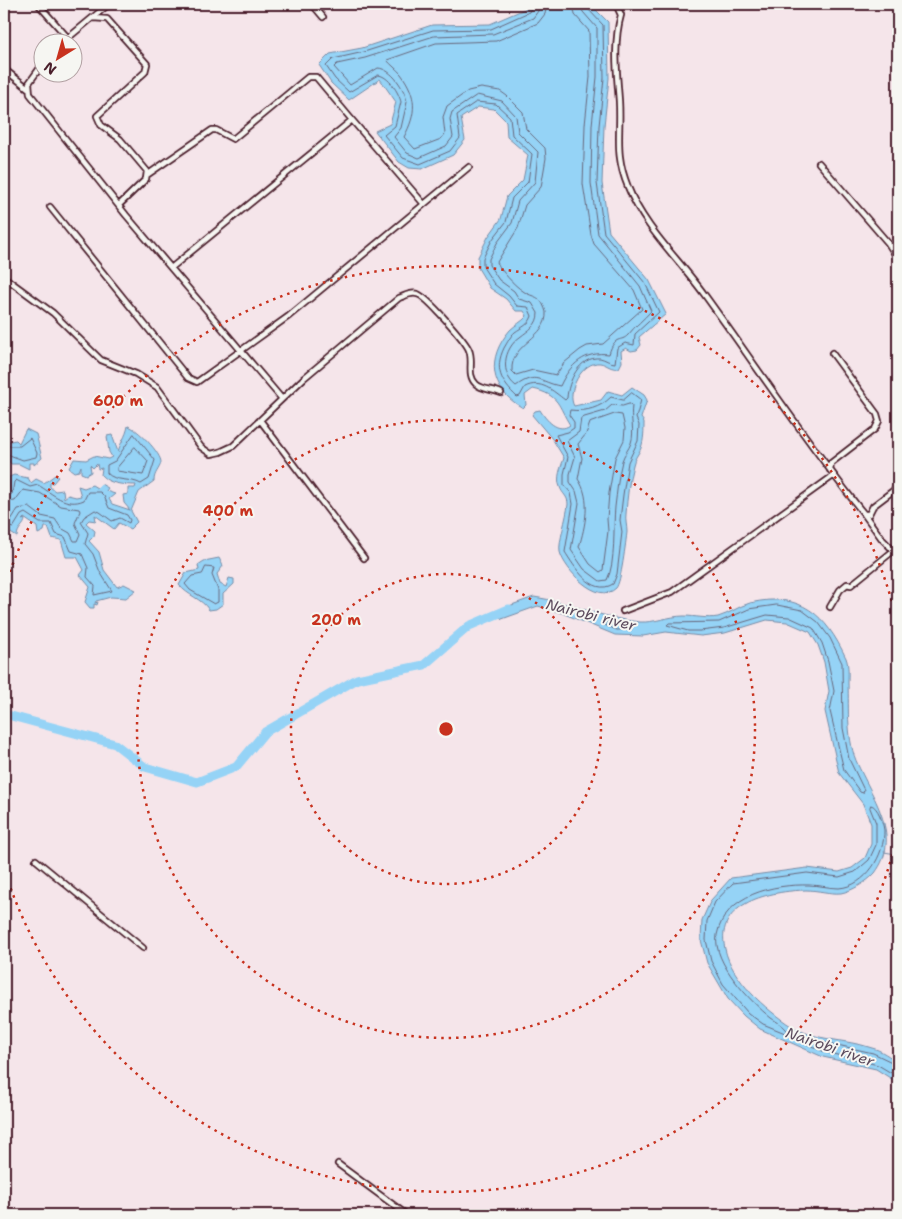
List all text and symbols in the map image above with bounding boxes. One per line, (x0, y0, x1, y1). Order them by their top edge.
north arrow (32, 32, 82, 82)
text: N (40, 58, 60, 79)
text: 600 m (93, 391, 143, 411)
text: 400 m (203, 501, 253, 521)
water label: Nairobi river (544, 594, 639, 636)
text: 200 m (311, 610, 361, 630)
centre of rings (437, 720, 455, 738)
water label: Nairobi river (783, 1022, 878, 1072)

